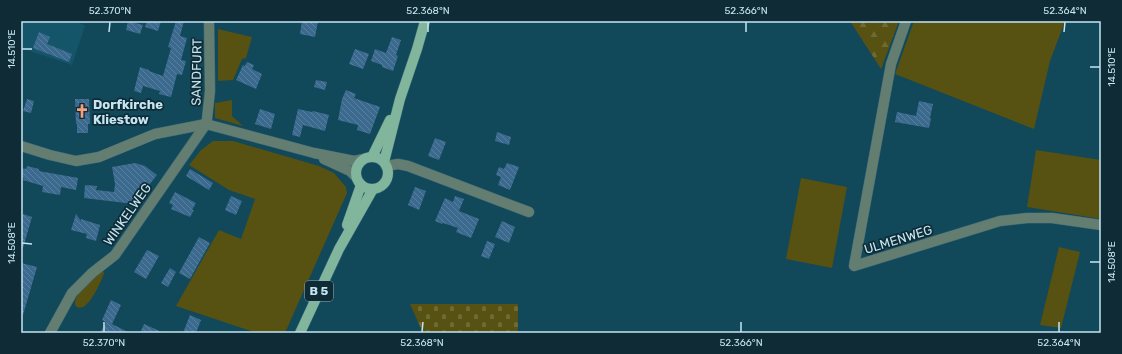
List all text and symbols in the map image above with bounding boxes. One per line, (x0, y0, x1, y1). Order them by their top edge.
text: 52.370°N (89, 5, 131, 17)
text: 52.368°N (406, 5, 450, 17)
text: 52.366°N (724, 5, 768, 17)
text: 52.364°N (1043, 5, 1087, 17)
text: 14.510°E (6, 29, 18, 69)
street label: SANDFURT (188, 38, 205, 106)
text: 14.510°E (1106, 47, 1118, 87)
place label: Dorfkirche Kliestow (93, 97, 163, 127)
church icon: Dorfkirche Kliestow (74, 103, 90, 119)
street label: WINKELWEG (100, 180, 154, 248)
text: 14.508°E (6, 222, 18, 264)
street label: ULMENWEG (862, 222, 934, 257)
text: 14.508°E (1106, 241, 1118, 283)
road number: B 5 (305, 281, 333, 301)
text: 52.370°N (83, 337, 125, 349)
text: 52.368°N (400, 337, 444, 349)
text: 52.366°N (719, 337, 763, 349)
text: 52.364°N (1037, 337, 1081, 349)

